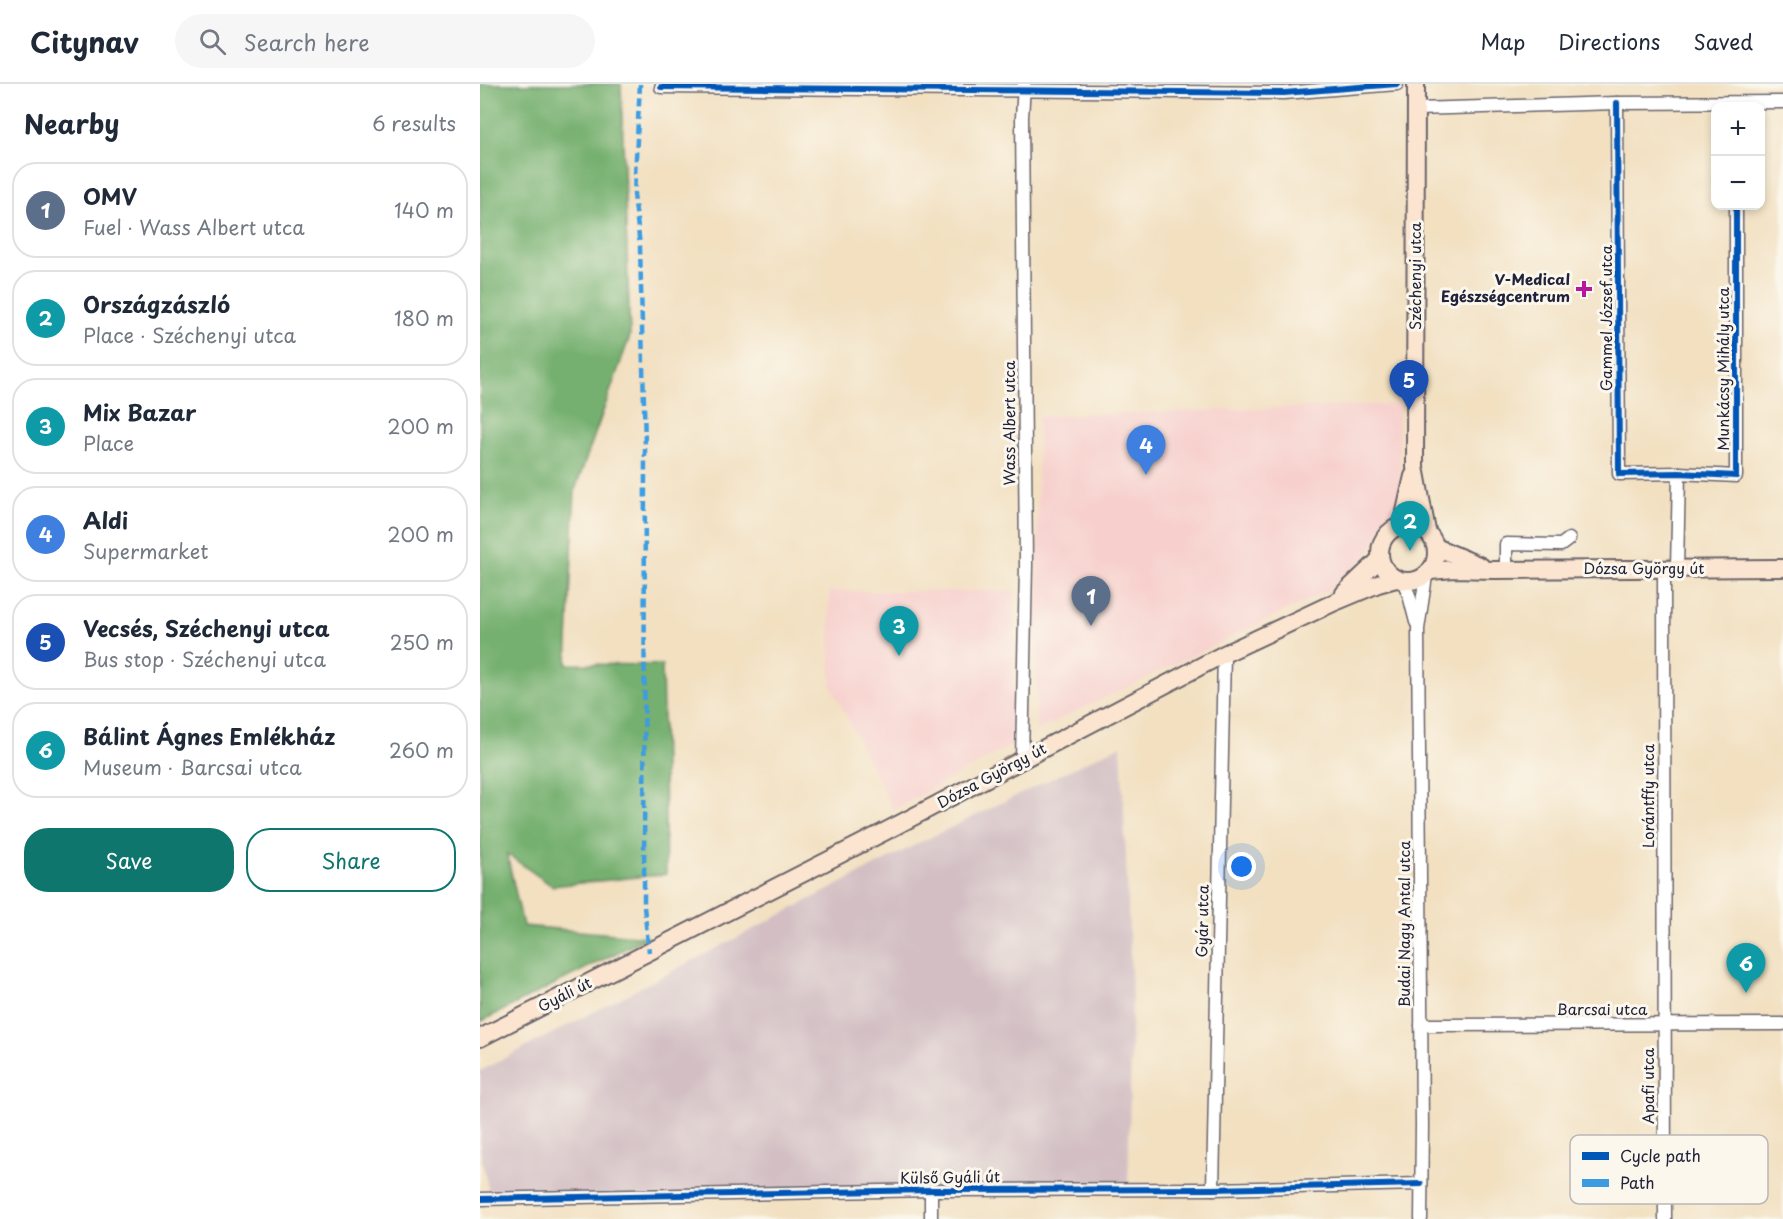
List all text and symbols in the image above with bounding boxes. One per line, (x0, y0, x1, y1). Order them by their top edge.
search box (175, 14, 595, 68)
text: Citynav (30, 20, 139, 63)
icon: search (196, 25, 229, 58)
text: Search here (244, 25, 370, 58)
text: Map (1480, 25, 1525, 57)
text: Directions (1558, 25, 1660, 57)
text: Saved (1693, 25, 1753, 57)
map controls (1711, 102, 1765, 210)
button: + (1711, 102, 1765, 156)
text: Nearby (24, 104, 119, 143)
text: 6 results (372, 108, 456, 138)
button: − (1711, 156, 1765, 210)
text: OMV (83, 179, 137, 212)
text: 1 (41, 195, 50, 225)
text: 140 m (394, 195, 454, 225)
text: Fuel · Wass Albert utca (83, 212, 305, 242)
street label: Széchenyi utca (1403, 221, 1426, 330)
street label: Gammel József utca (1594, 244, 1617, 391)
place label: V-Medical Egészségcentrum (1441, 267, 1570, 307)
marker: V-Medical Egészségcentrum (1575, 280, 1593, 298)
street label: Munkácsy Mihály utca (1711, 286, 1734, 451)
text: Országzászló (83, 287, 230, 320)
text: 2 (38, 303, 53, 333)
text: 180 m (394, 303, 454, 333)
text: Place · Széchenyi utca (83, 320, 296, 350)
street label: Wass Albert utca (997, 360, 1020, 485)
pin: 5 (1390, 360, 1428, 410)
text: Mix Bazar (83, 395, 196, 428)
text: 3 (39, 411, 52, 441)
text: 200 m (387, 411, 454, 441)
pin: 4 (1126, 426, 1166, 475)
text: Place (83, 428, 134, 458)
pin: 2 (1390, 502, 1430, 551)
text: Aldi (83, 503, 128, 536)
text: 4 (39, 519, 52, 549)
text: 200 m (387, 519, 454, 549)
text: Supermarket (83, 536, 209, 566)
street label: Dózsa György út (1584, 556, 1704, 579)
pin: 1 (1072, 576, 1110, 626)
pin: 3 (880, 606, 918, 656)
text: Vecsés, Széchenyi utca (83, 611, 330, 644)
text: 5 (39, 627, 52, 657)
text: 250 m (390, 627, 454, 657)
text: Bus stop · Széchenyi utca (83, 644, 326, 674)
text: Bálint Ágnes Emlékház (83, 719, 335, 752)
text: 6 (38, 735, 53, 765)
text: 260 m (389, 735, 454, 765)
street label: Dózsa György út (933, 736, 1050, 813)
street label: Lorántffy utca (1636, 744, 1659, 848)
text: Museum · Barcsai utca (83, 752, 302, 782)
button: Save (24, 828, 234, 892)
button: Share (246, 828, 456, 892)
street label: Budai Nagy Antal utca (1392, 841, 1415, 1007)
your location (1227, 852, 1256, 881)
street label: Gyár utca (1189, 884, 1214, 958)
pin: 6 (1726, 944, 1766, 993)
street label: Gyáli út (533, 970, 595, 1017)
street label: Barcsai utca (1557, 997, 1648, 1020)
street label: Apafi utca (1636, 1047, 1659, 1124)
legend (1570, 1135, 1768, 1204)
text: Cycle path (1620, 1143, 1701, 1167)
street label: Külső Gyáli út (900, 1164, 1000, 1189)
text: Path (1620, 1170, 1655, 1194)

